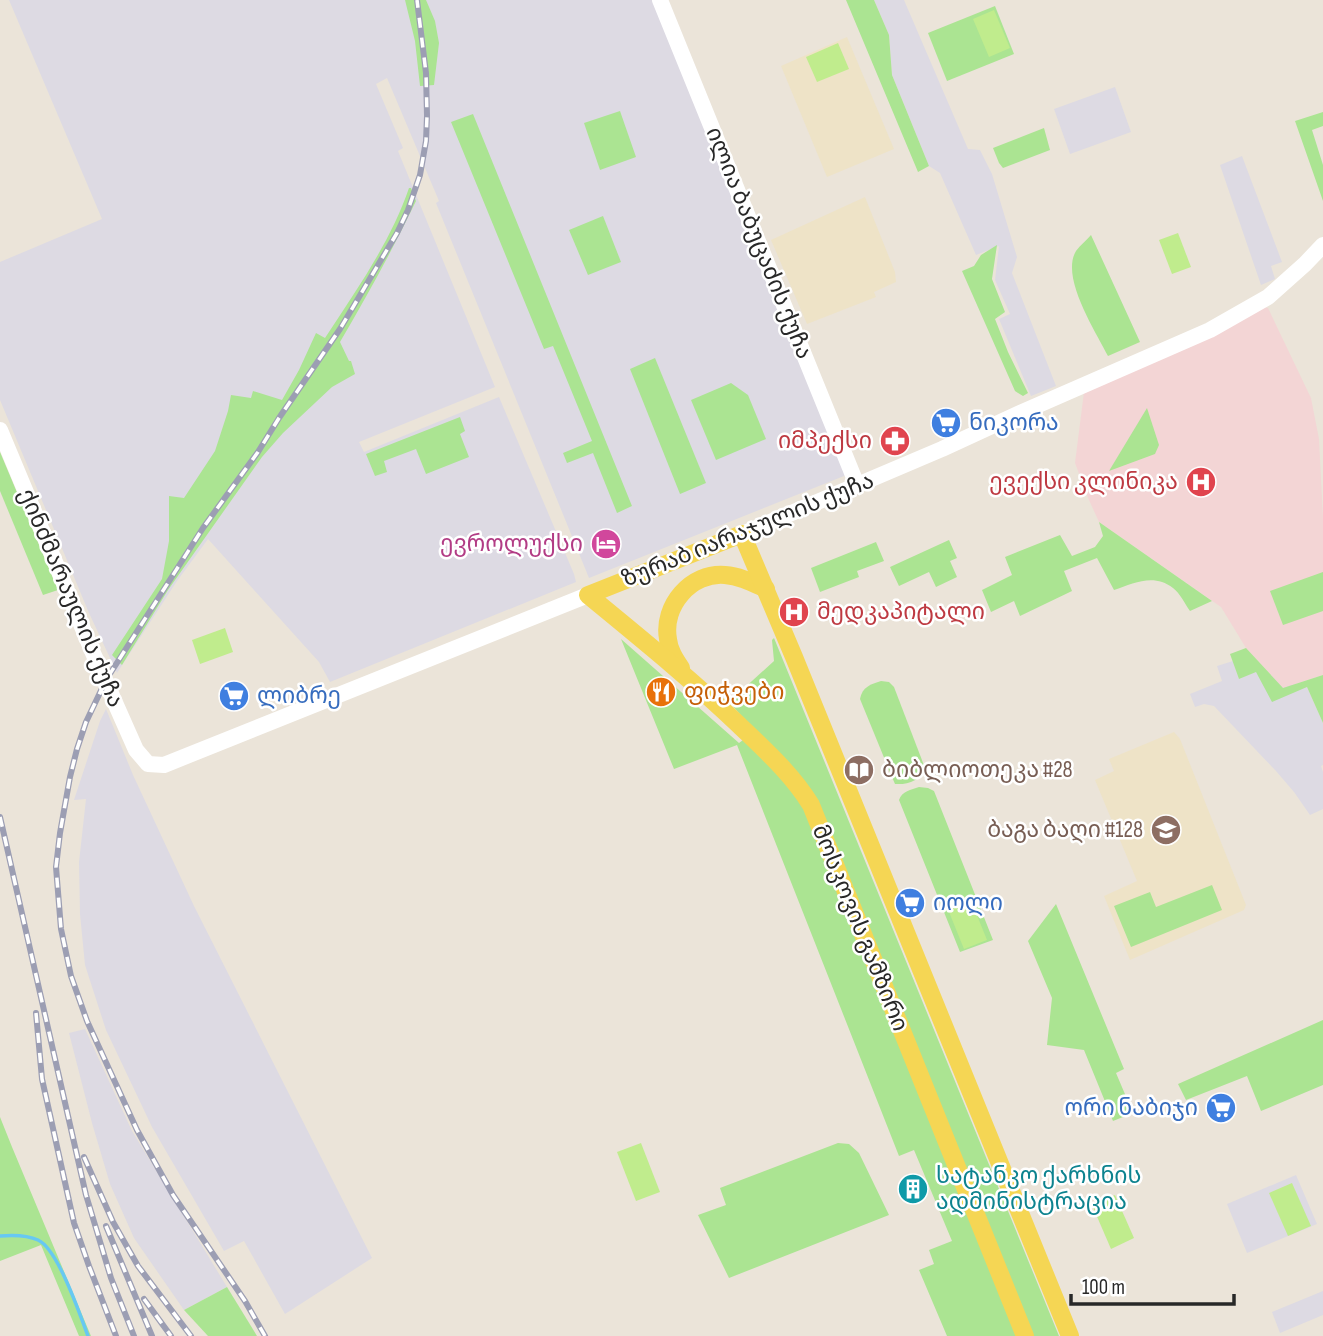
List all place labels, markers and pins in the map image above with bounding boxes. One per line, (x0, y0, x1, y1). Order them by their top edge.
supermarket icon: ნიკორა (929, 406, 963, 440)
place label: ნიკორა (969, 409, 1059, 437)
pharmacy icon: იმპექსი (878, 424, 912, 458)
place label: იმპექსი (778, 427, 872, 455)
hospital icon: ევექსი კლინიკა (1184, 465, 1218, 499)
place label: ევექსი კლინიკა (989, 468, 1178, 496)
hotel icon: ევროლუქსი (589, 527, 623, 561)
place label: ევროლუქსი (440, 530, 583, 558)
hospital icon: მედკაპიტალი (777, 595, 811, 629)
place label: მედკაპიტალი (817, 598, 985, 626)
restaurant icon: ფიჭვები (644, 675, 678, 709)
place label: ფიჭვები (684, 678, 784, 706)
supermarket icon: ლიბრე (217, 679, 251, 713)
place label: ლიბრე (257, 682, 341, 710)
library icon: ბიბლიოთეკა #28 (842, 753, 876, 787)
place label: ბიბლიოთეკა #28 (882, 756, 1073, 784)
school or university icon: ბაგა ბაღი #128 (1149, 813, 1183, 847)
place label: ბაგა ბაღი #128 (987, 816, 1143, 844)
supermarket icon: იოლი (893, 886, 927, 920)
place label: იოლი (933, 889, 1003, 917)
supermarket icon: ორი ნაბიჯი (1204, 1091, 1238, 1125)
place label: ორი ნაბიჯი (1065, 1094, 1198, 1122)
place label: სატანკო ქარხნის ადმინისტრაცია (936, 1162, 1141, 1216)
building icon: სატანკო ქარხნის ადმინისტრაცია (896, 1172, 930, 1206)

